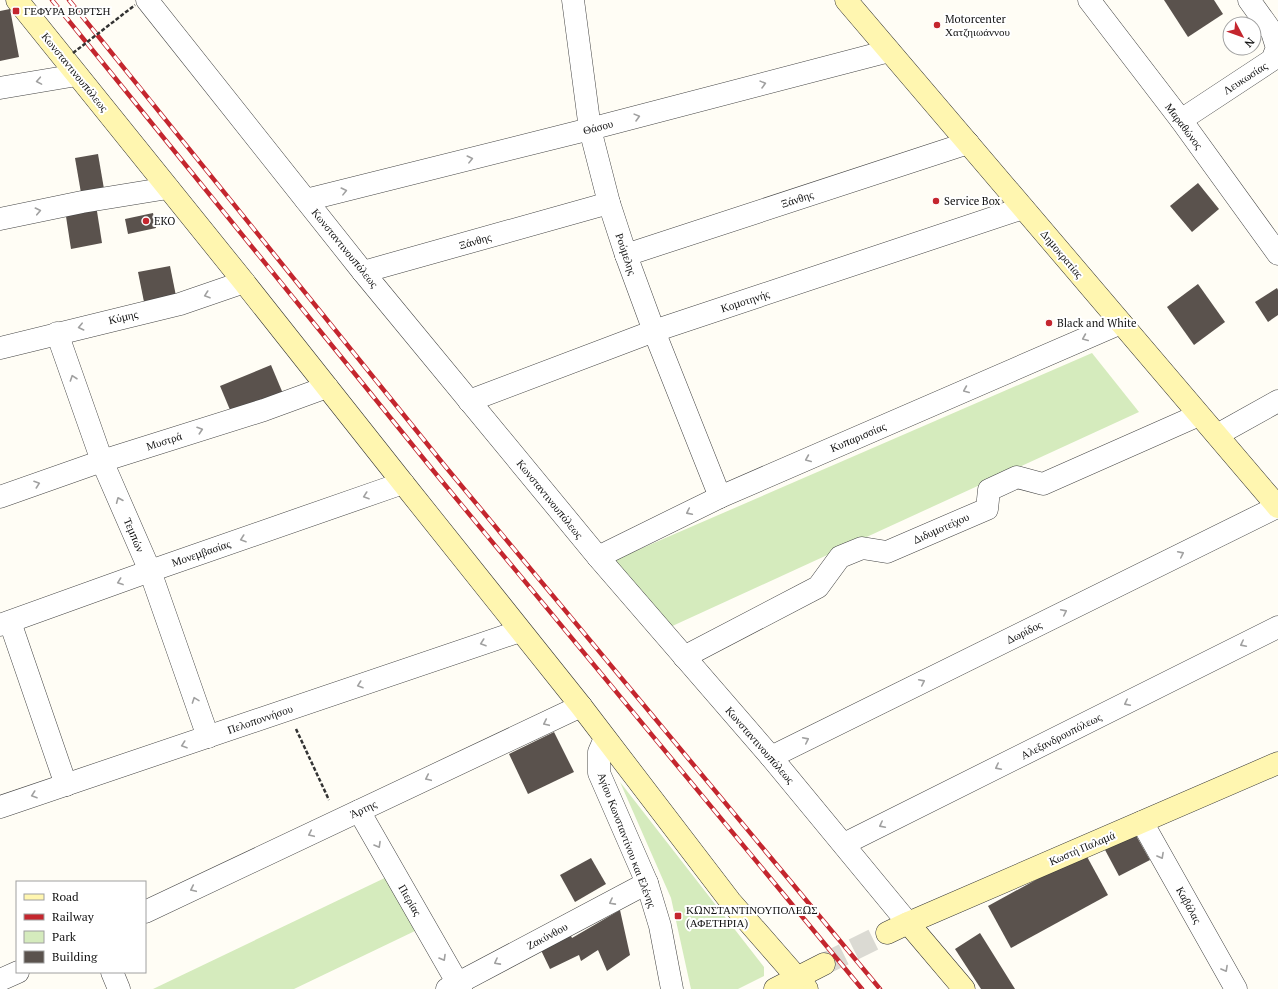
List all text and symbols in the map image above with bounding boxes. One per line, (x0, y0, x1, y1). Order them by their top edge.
place label: ΓΕΦΥΡΑ ΒΟΡΤΣΗ (24, 4, 110, 18)
marker: ΓΕΦΥΡΑ ΒΟΡΤΣΗ (11, 6, 21, 16)
place label: Motorcenter Χατζηιωάννου (945, 12, 1010, 39)
north arrow (1222, 16, 1262, 56)
marker: Motorcenter Χατζηιωάννου (932, 20, 942, 30)
street label: Κωνσταντινουπόλεως (39, 30, 112, 115)
text: N (1241, 35, 1258, 51)
street label: Λευκωσίας (1220, 58, 1270, 97)
one-way arrow (36, 77, 42, 85)
one-way arrow (759, 80, 766, 89)
street label: Μαραθώνος (1162, 100, 1206, 152)
one-way arrow (633, 113, 640, 122)
street label: Θάσου (581, 116, 615, 138)
one-way arrow (466, 155, 473, 164)
one-way arrow (341, 187, 347, 195)
street label: Ξάνθης (779, 187, 816, 211)
place label: Service Box (944, 194, 1001, 208)
marker: Service Box (931, 196, 941, 206)
street label: Κωνσταντινουπόλεως (309, 206, 382, 291)
one-way arrow (35, 208, 41, 216)
place label: EKO (154, 214, 175, 228)
marker: EKO (141, 216, 151, 226)
street label: Δημοκρατίας (1038, 227, 1087, 282)
street label: Ξάνθης (457, 230, 493, 252)
street label: Ρούμελης (612, 231, 640, 277)
street label: Κομοτηνής (719, 286, 772, 315)
one-way arrow (204, 290, 211, 298)
street label: Κύμης (107, 307, 140, 327)
place label: Black and White (1057, 316, 1137, 330)
marker: Black and White (1044, 318, 1054, 328)
one-way arrow (78, 323, 85, 331)
one-way arrow (1082, 334, 1089, 342)
one-way arrow (69, 375, 78, 382)
one-way arrow (962, 385, 970, 393)
street label: Κυπαρισσίας (828, 419, 889, 455)
one-way arrow (196, 426, 203, 435)
street label: Μυστρά (144, 429, 184, 453)
one-way arrow (805, 454, 812, 462)
street label: Κωνσταντινουπόλεως (514, 457, 587, 542)
one-way arrow (33, 480, 40, 488)
one-way arrow (362, 491, 369, 500)
one-way arrow (115, 497, 123, 504)
one-way arrow (686, 507, 694, 515)
street label: Διδυμοτείχου (911, 509, 972, 547)
street label: Τεμπών (121, 516, 147, 554)
one-way arrow (240, 534, 247, 542)
street label: Μονεμβασίας (170, 536, 233, 570)
one-way arrow (1176, 551, 1184, 559)
one-way arrow (117, 577, 124, 586)
one-way arrow (1060, 609, 1067, 617)
street label: Δωρίδος (1004, 617, 1045, 647)
one-way arrow (480, 639, 487, 647)
one-way arrow (1240, 639, 1247, 647)
one-way arrow (918, 679, 926, 687)
one-way arrow (357, 681, 364, 689)
one-way arrow (192, 696, 200, 703)
one-way arrow (1124, 698, 1131, 705)
street label: Πελοποννήσου (225, 701, 295, 737)
street label: Κωνσταντινουπόλεως (723, 703, 798, 787)
street label: Αλεξανδρουπόλεως (1018, 709, 1104, 762)
one-way arrow (543, 718, 550, 726)
one-way arrow (802, 737, 809, 744)
one-way arrow (181, 740, 188, 749)
one-way arrow (995, 762, 1002, 770)
street label: Αγίου Κωνσταντίνου και Ελένης (595, 770, 660, 910)
one-way arrow (425, 773, 433, 781)
one-way arrow (31, 790, 38, 799)
street label: Άρτης (347, 796, 379, 821)
one-way arrow (879, 821, 886, 828)
street label: Κωστή Παλαμά (1047, 828, 1117, 868)
one-way arrow (308, 829, 315, 837)
one-way arrow (374, 841, 381, 848)
one-way arrow (1156, 852, 1164, 859)
legend (16, 881, 146, 973)
street label: Πιερίας (395, 882, 425, 919)
one-way arrow (190, 884, 198, 892)
street label: Καβάλας (1173, 884, 1205, 926)
text: Road (52, 889, 79, 904)
one-way arrow (609, 897, 616, 904)
place label: ΚΩΝΣΤΑΝΤΙΝΟΥΠΟΛΕΩΣ (ΑΦΕΤΗΡΙΑ) (686, 903, 818, 930)
text: Railway (52, 909, 95, 924)
marker: ΚΩΝΣΤΑΝΤΙΝΟΥΠΟΛΕΩΣ (ΑΦΕΤΗΡΙΑ) (673, 911, 683, 921)
street label: Ζακύνθου (524, 919, 570, 953)
text: Park (52, 929, 77, 944)
text: Building (52, 949, 98, 964)
one-way arrow (439, 953, 446, 961)
one-way arrow (494, 958, 502, 965)
one-way arrow (1220, 965, 1227, 972)

